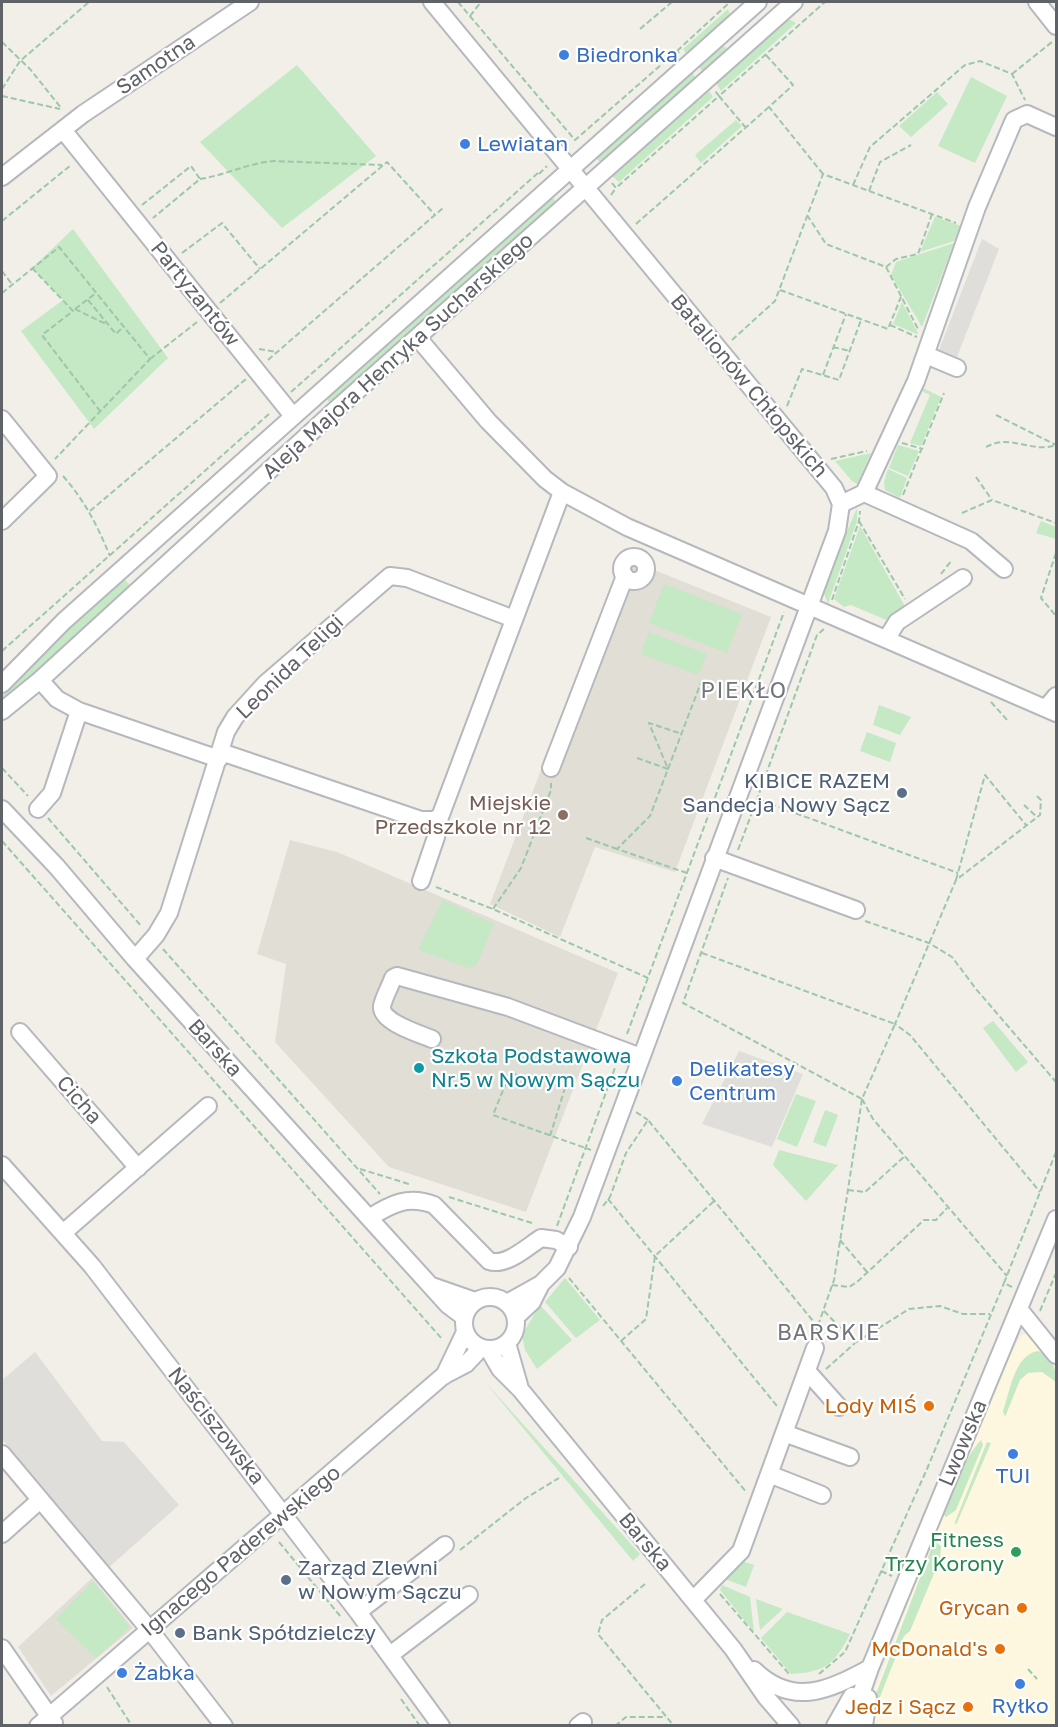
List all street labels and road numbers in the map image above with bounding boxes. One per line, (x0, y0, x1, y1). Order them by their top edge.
street label: Samotna (112, 29, 200, 101)
street label: Aleja Majora Henryka Sucharskiego (257, 228, 539, 484)
street label: Partyzantów (145, 236, 245, 352)
street label: Batalionów Chłopskich (665, 289, 833, 483)
street label: Leonida Teligi (231, 610, 349, 724)
street label: Barska (183, 1014, 247, 1082)
street label: Cicha (51, 1071, 107, 1129)
street label: Naściszowska (162, 1362, 270, 1490)
street label: Lwowska (934, 1396, 992, 1490)
street label: Ignacego Paderewskiego (136, 1460, 346, 1642)
street label: Barska (613, 1508, 677, 1576)

